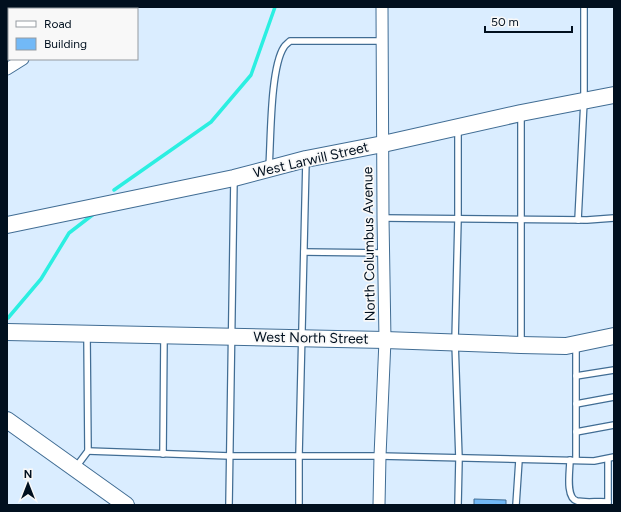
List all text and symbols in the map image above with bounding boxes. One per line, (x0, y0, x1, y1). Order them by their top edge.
legend (8, 8, 138, 60)
scale bar (485, 8, 572, 34)
text: 50 m (491, 15, 519, 29)
text: Road (44, 17, 72, 31)
text: Building (44, 37, 87, 51)
street label: West Larwill Street (252, 138, 370, 182)
street label: North Columbus Avenue (359, 166, 379, 321)
street label: West North Street (253, 328, 369, 348)
north arrow (8, 464, 48, 504)
text: N (24, 468, 32, 481)

